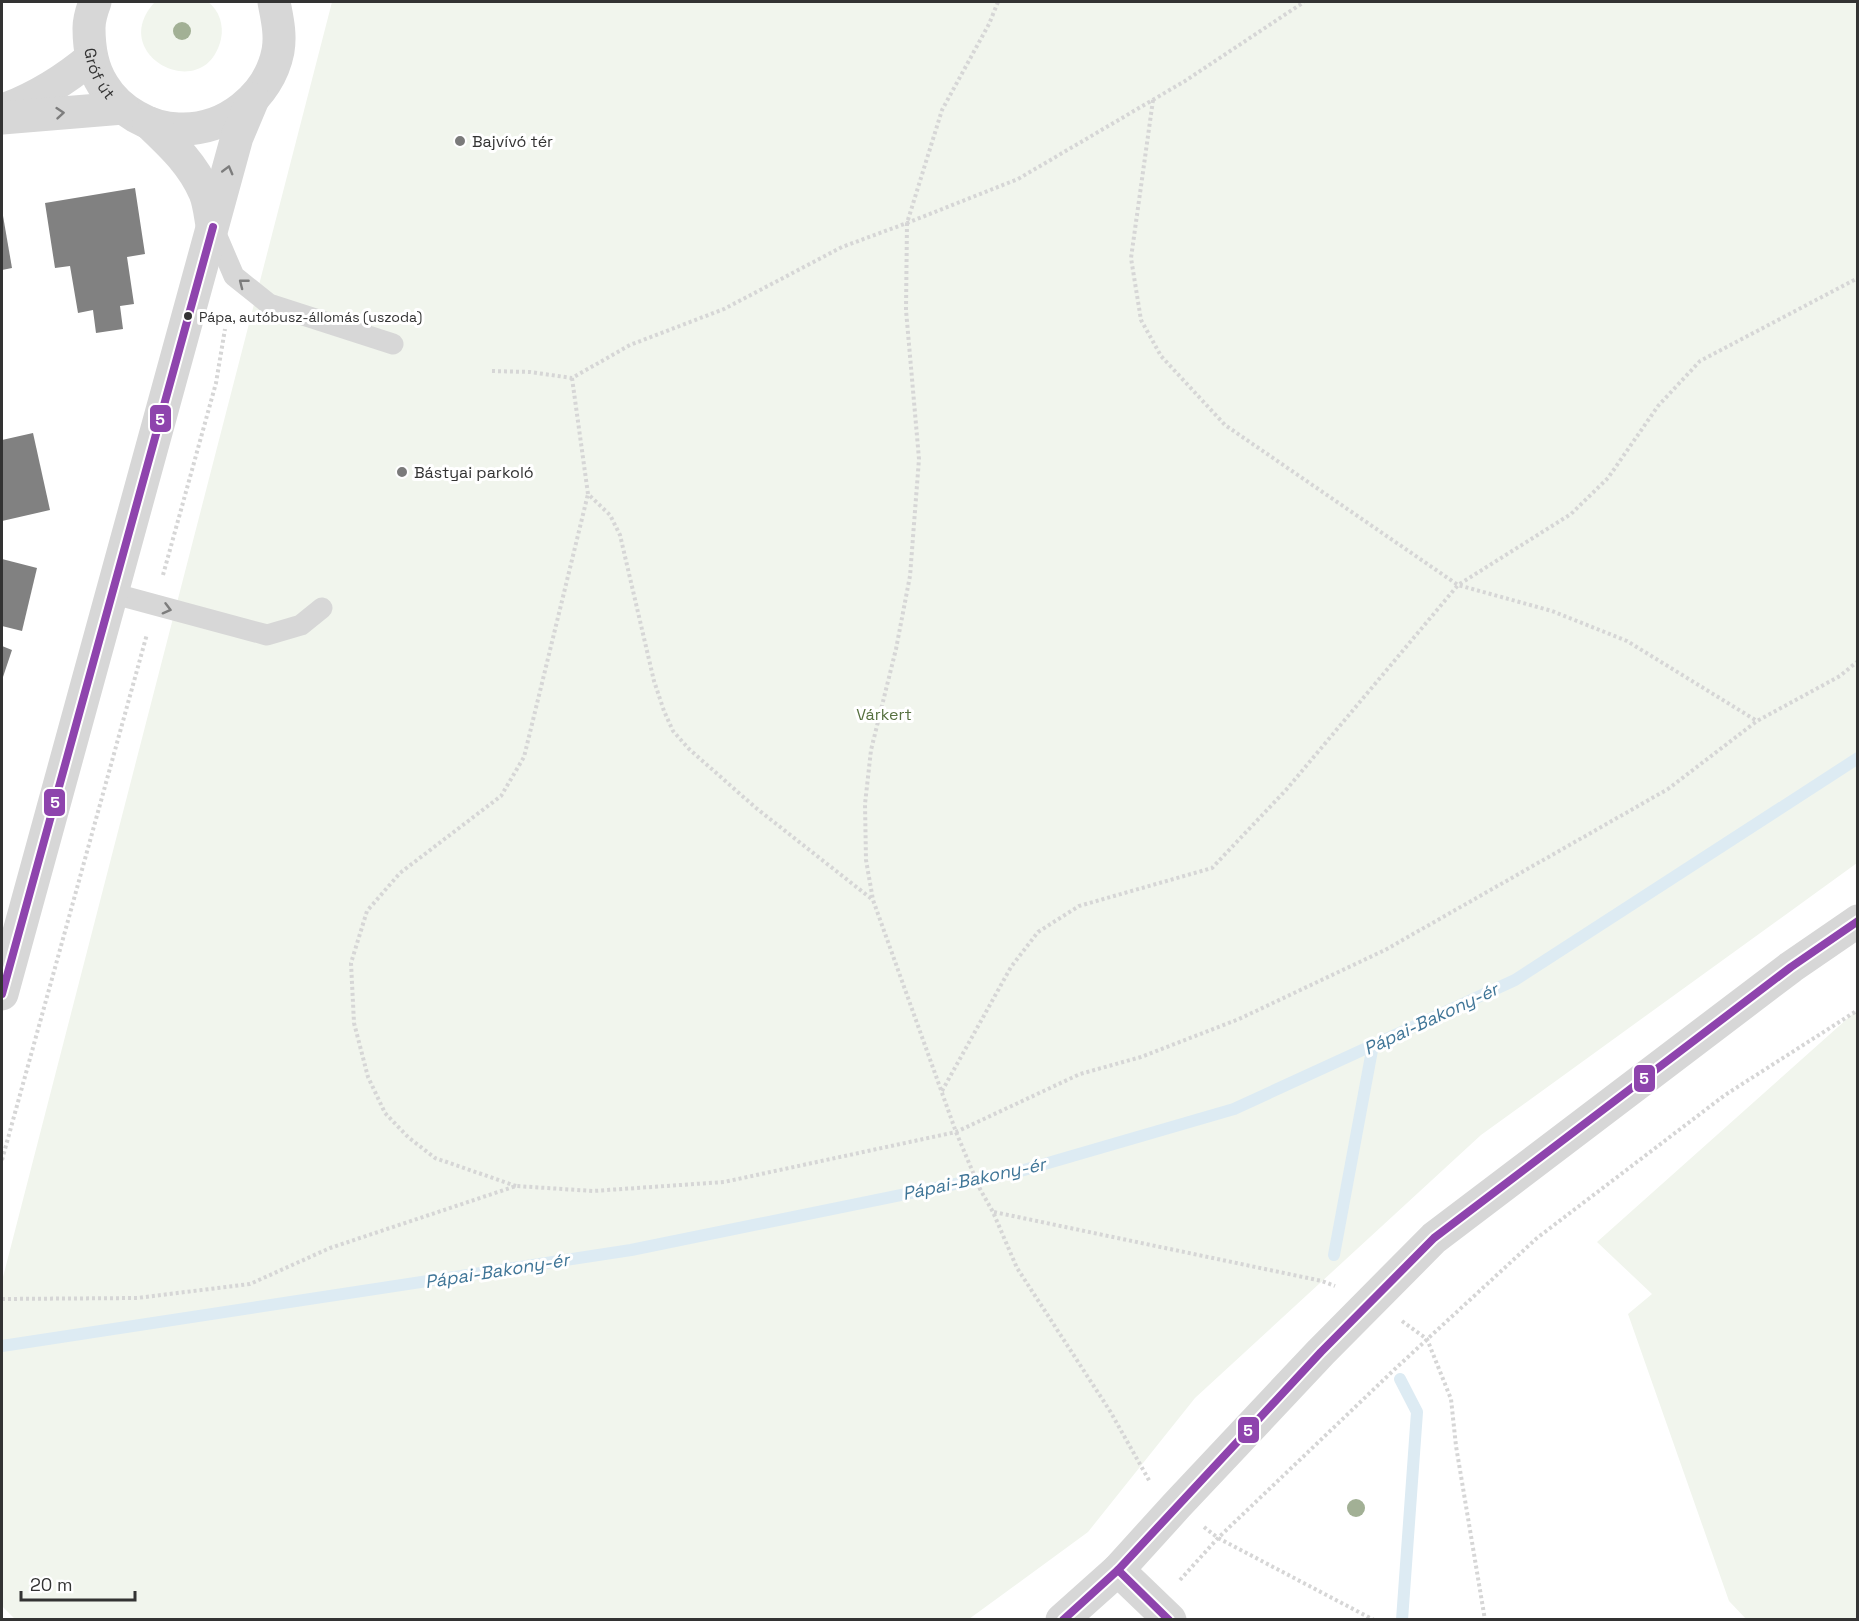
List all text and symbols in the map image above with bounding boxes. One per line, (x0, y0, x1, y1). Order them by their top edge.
street label: Gróf út (79, 46, 120, 104)
one-way arrow (55, 107, 64, 120)
place label: Bajvívó tér (472, 131, 553, 152)
marker: Bajvívó tér (453, 134, 467, 148)
one-way arrow (220, 165, 233, 175)
one-way arrow (239, 280, 250, 291)
place label: Pápa, autóbusz-állomás (uszoda) (199, 308, 422, 326)
marker: Pápa, autóbusz-állomás (uszoda) (182, 310, 194, 322)
line badge: 5 (149, 404, 172, 433)
text: 5 (155, 409, 165, 430)
place label: Bástyai parkoló (414, 462, 534, 483)
marker: Bástyai parkoló (395, 465, 409, 479)
one-way arrow (161, 602, 172, 614)
park label: Várkert (856, 704, 912, 725)
line badge: 5 (43, 788, 66, 817)
text: 5 (50, 792, 60, 813)
water label: Pápai-Bakony-ér (1360, 976, 1504, 1060)
line badge: 5 (1633, 1064, 1656, 1093)
text: 5 (1639, 1068, 1649, 1089)
water label: Pápai-Bakony-ér (900, 1152, 1050, 1205)
water label: Pápai-Bakony-ér (423, 1247, 573, 1293)
line badge: 5 (1237, 1416, 1260, 1444)
text: 5 (1243, 1420, 1253, 1441)
scale bar (21, 1564, 135, 1602)
text: 20 m (30, 1573, 73, 1596)

